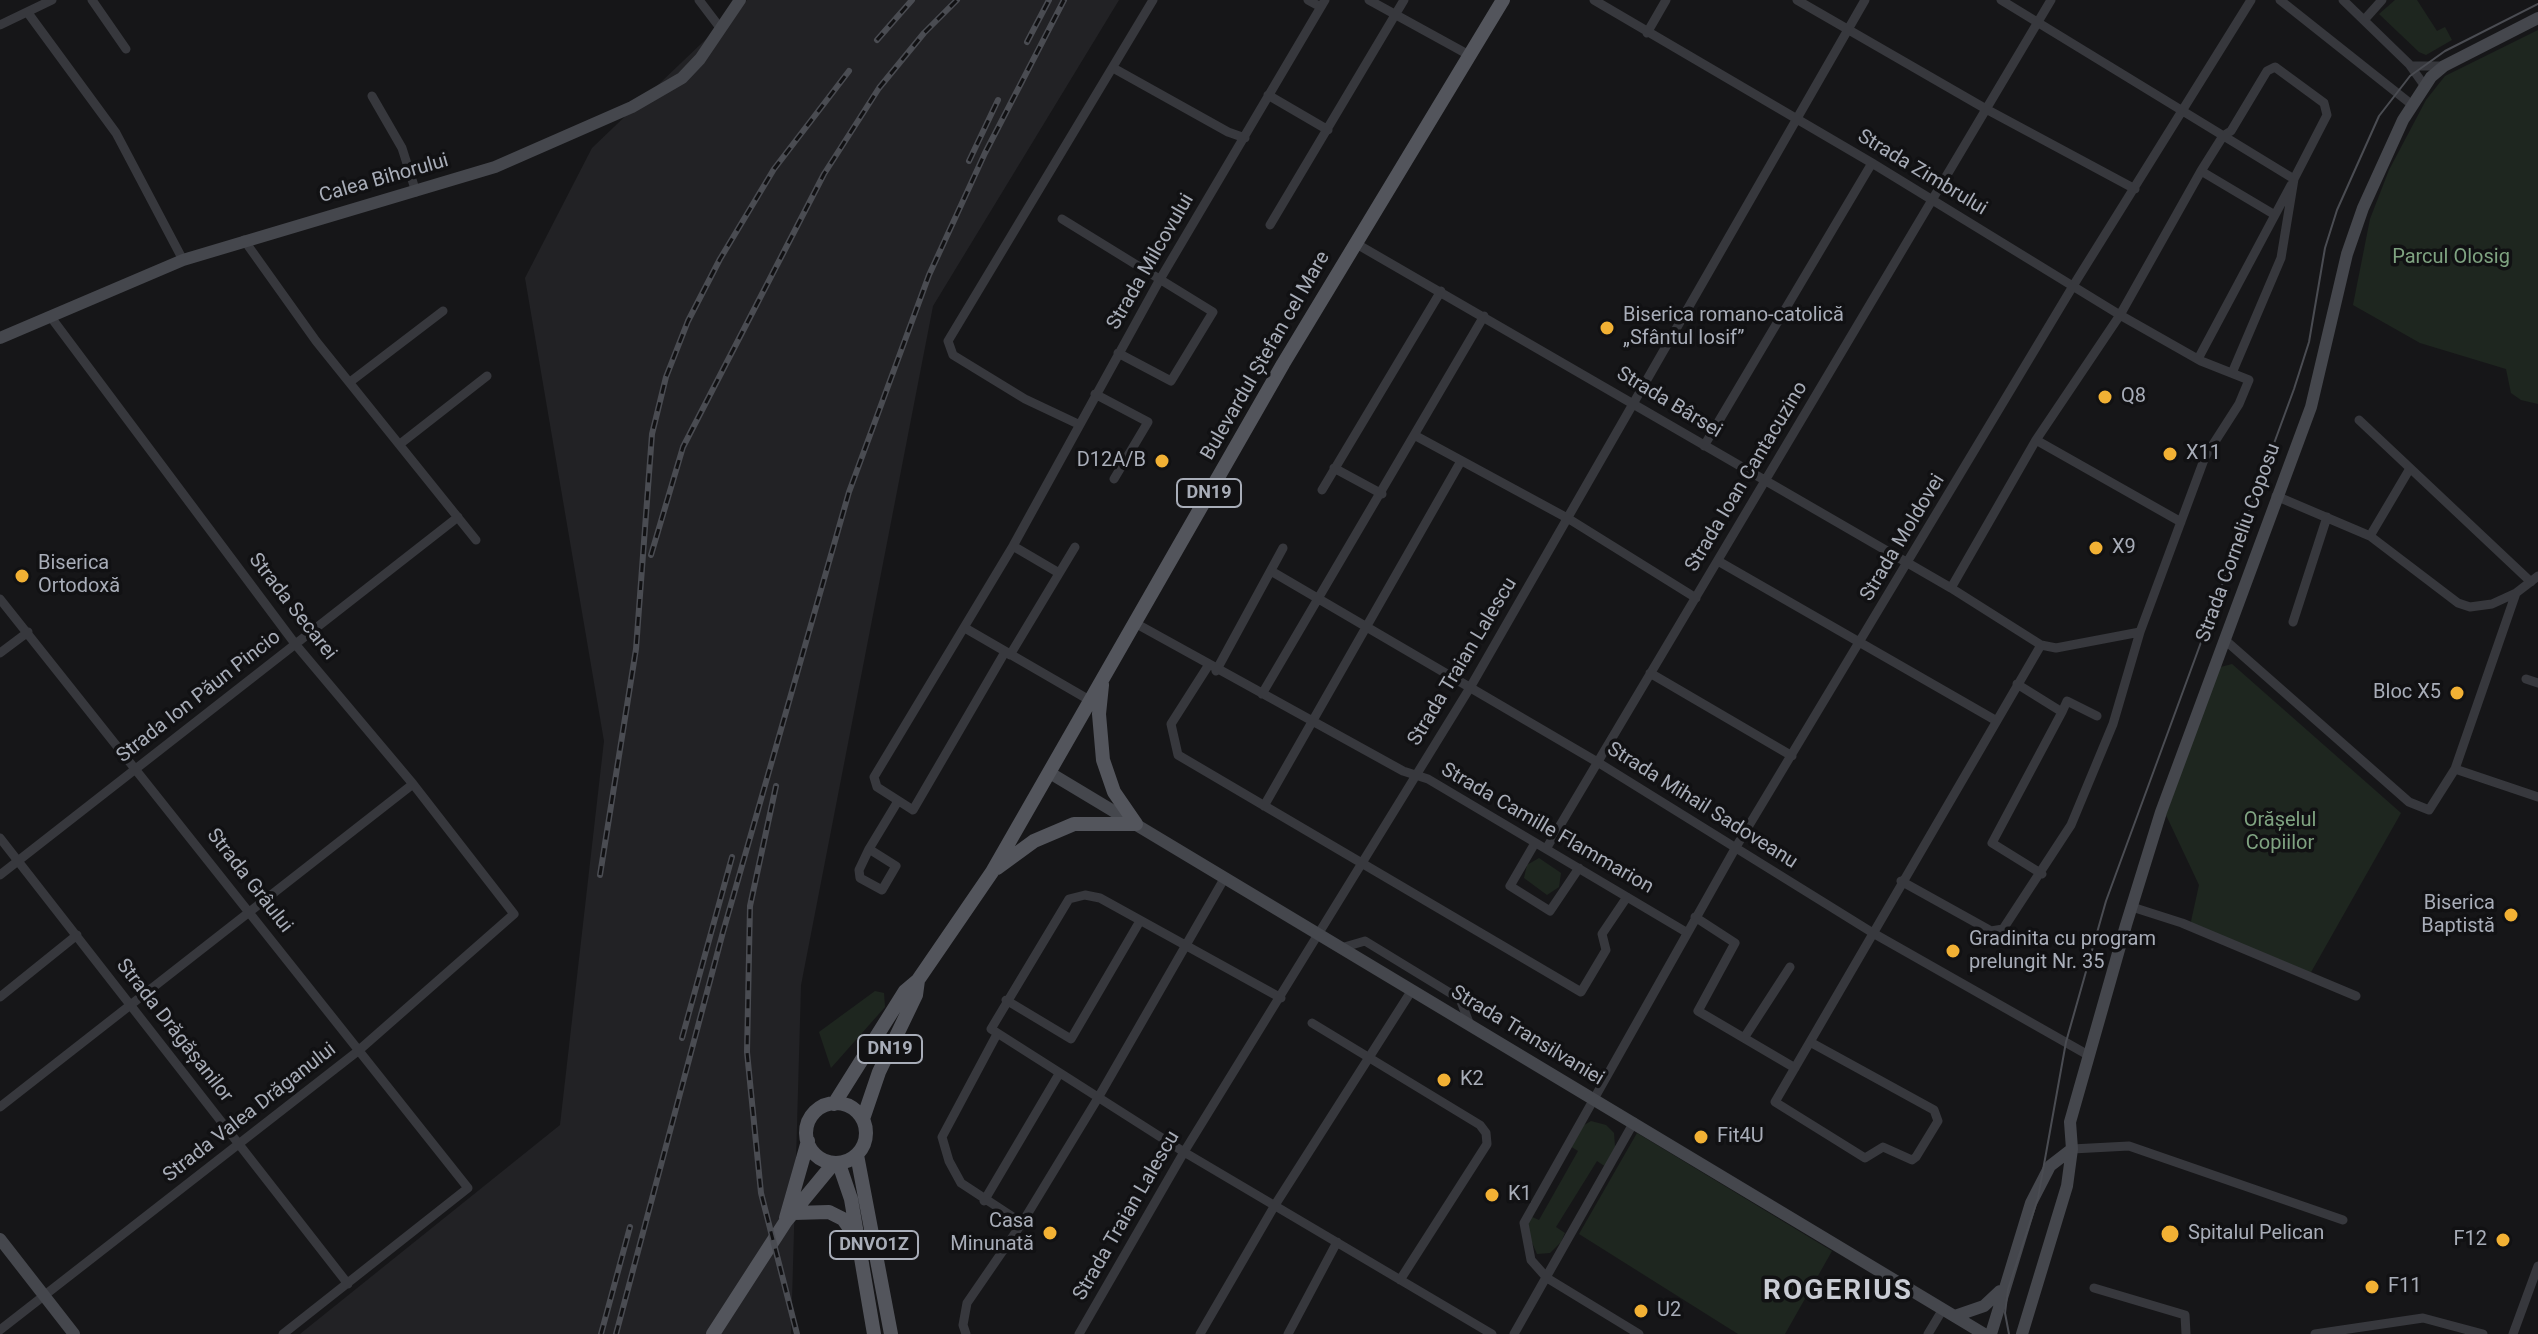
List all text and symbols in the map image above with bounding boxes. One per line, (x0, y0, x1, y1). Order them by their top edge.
street label: Strada Zimbrului (1853, 125, 1991, 221)
street label: Calea Bihorului (317, 149, 451, 209)
street label: Strada Milcovului (1102, 190, 1200, 334)
park label: Parcul Olosig (2392, 246, 2510, 270)
street label: Bulevardul Ștefan cel Mare (1196, 247, 1336, 465)
place label: Biserica romano-catolică „Sfântul Iosif” (1623, 304, 1844, 351)
marker: Biserica romano-catolică „Sfântul Iosif” (1598, 319, 1616, 337)
street label: Strada Bârsei (1612, 362, 1726, 444)
street label: Strada Ioan Cantacuzino (1681, 378, 1813, 576)
place label: Q8 (2121, 385, 2146, 409)
marker: Q8 (2096, 388, 2114, 406)
street label: Strada Corneliu Coposu (2192, 440, 2286, 646)
place label: X11 (2186, 442, 2221, 466)
marker: X11 (2161, 445, 2179, 463)
place label: D12A/B (1077, 449, 1146, 473)
marker: D12A/B (1153, 452, 1171, 470)
street label: Strada Moldovei (1856, 470, 1950, 606)
road number: DN19 (1177, 479, 1241, 507)
place label: X9 (2112, 536, 2136, 560)
marker: X9 (2087, 539, 2105, 557)
street label: Strada Secarei (243, 549, 341, 665)
place label: Biserica Ortodoxă (38, 552, 120, 599)
marker: Biserica Ortodoxă (13, 567, 31, 585)
street label: Strada Traian Lalescu (1403, 574, 1523, 750)
street label: Strada Ion Păun Pincio (112, 626, 286, 768)
place label: Bloc X5 (2373, 681, 2441, 705)
marker: Bloc X5 (2448, 684, 2466, 702)
street label: Strada Mihail Sadoveanu (1602, 738, 1802, 874)
street label: Strada Camille Flammarion (1437, 758, 1657, 900)
park label: Orășelul Copiilor (2244, 809, 2316, 856)
street label: Strada Grâului (201, 824, 297, 938)
place label: Biserica Baptistă (2421, 892, 2495, 939)
marker: Biserica Baptistă (2502, 906, 2520, 924)
place label: Gradinita cu program prelungit Nr. 35 (1969, 928, 2156, 975)
marker: Gradinita cu program prelungit Nr. 35 (1944, 942, 1962, 960)
street label: Strada Drăgășanilor (111, 954, 237, 1108)
street label: Strada Transilvaniei (1446, 981, 1608, 1091)
road number: DN19 (858, 1035, 922, 1063)
street label: Strada Valea Drăganului (159, 1038, 341, 1188)
place label: K2 (1460, 1068, 1484, 1092)
marker: K2 (1435, 1071, 1453, 1089)
place label: Fit4U (1717, 1125, 1764, 1149)
street label: Strada Traian Lalescu (1069, 1127, 1185, 1305)
marker: Fit4U (1692, 1128, 1710, 1146)
place label: K1 (1508, 1183, 1532, 1207)
marker: K1 (1483, 1186, 1501, 1204)
place label: Casa Minunată (950, 1210, 1034, 1257)
place label: Spitalul Pelican (2188, 1222, 2324, 1246)
marker: Spitalul Pelican (2159, 1223, 2181, 1245)
marker: Casa Minunată (1041, 1224, 1059, 1242)
place label: F12 (2453, 1228, 2487, 1252)
road number: DNVO1Z (830, 1231, 918, 1259)
marker: F12 (2494, 1231, 2512, 1249)
district label: ROGERIUS (1763, 1275, 1913, 1309)
place label: F11 (2388, 1275, 2422, 1299)
marker: F11 (2363, 1278, 2381, 1296)
place label: U2 (1657, 1299, 1681, 1323)
marker: U2 (1632, 1302, 1650, 1320)

